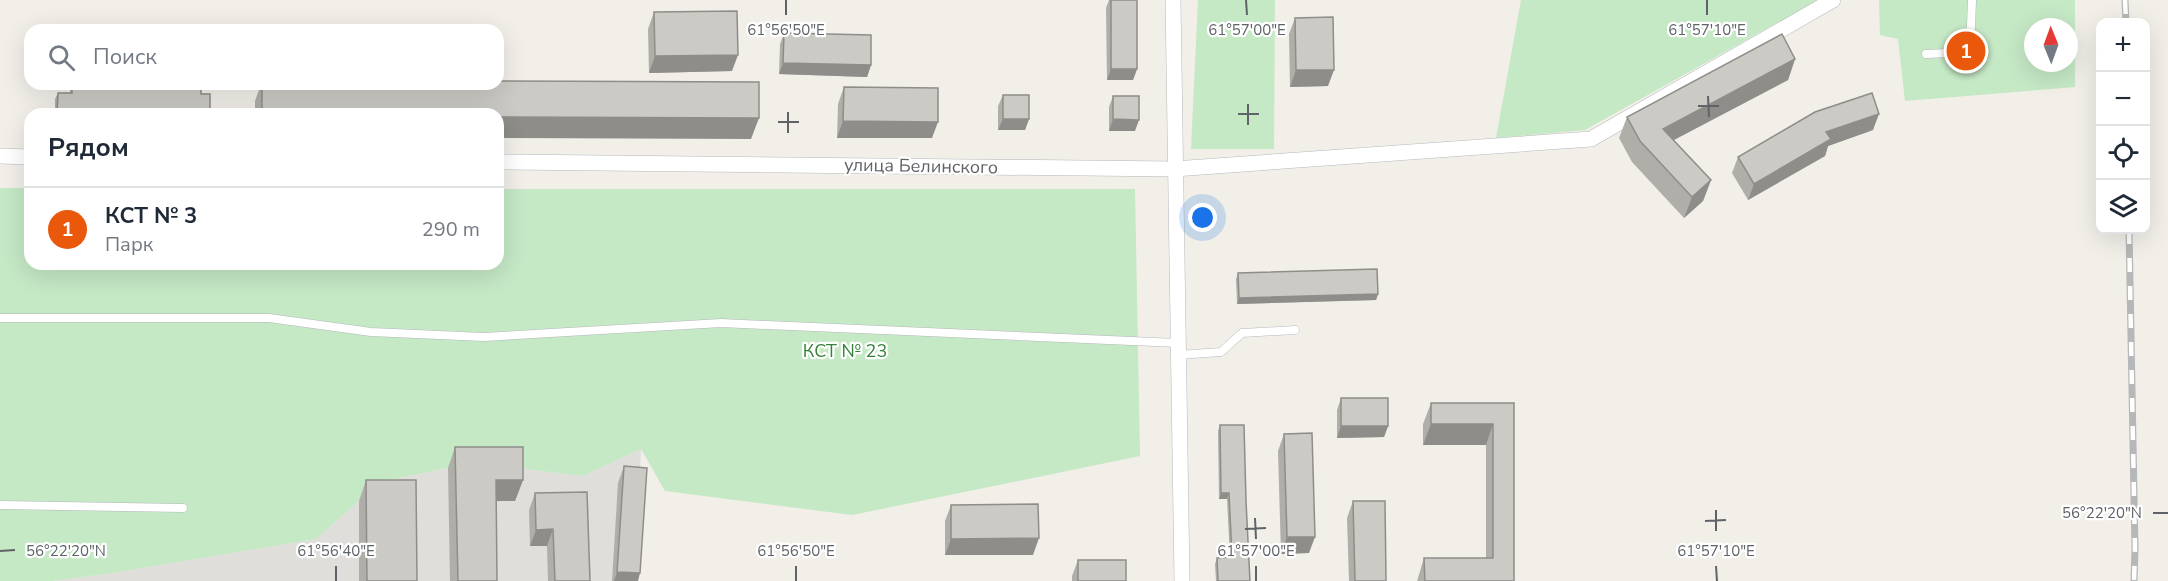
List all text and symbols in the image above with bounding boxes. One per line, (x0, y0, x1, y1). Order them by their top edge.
north arrow (2024, 18, 2078, 72)
map controls (2096, 18, 2150, 234)
button: + (2096, 18, 2150, 72)
text: 61°56'50"E (747, 20, 825, 40)
text: 61°57'00"E (1208, 20, 1286, 40)
text: 61°57'10"E (1668, 20, 1746, 40)
search box (24, 24, 504, 90)
pin: 1 (1946, 28, 1986, 74)
icon: search (45, 41, 78, 74)
text: Поиск (93, 42, 157, 72)
button: − (2096, 72, 2150, 126)
button: locate (2096, 126, 2150, 180)
text: Рядом (48, 130, 129, 165)
street label: улица Белинского (844, 153, 998, 179)
button: layers (2096, 180, 2150, 234)
text: КСТ № 3 (105, 201, 197, 231)
your location (1188, 203, 1217, 232)
text: 1 (62, 216, 74, 243)
text: 290 m (422, 216, 480, 243)
text: Парк (105, 231, 153, 258)
park label: КСТ № 23 (803, 339, 887, 363)
text: 56°22'20"N (2062, 503, 2142, 523)
text: 56°22'20"N (26, 541, 106, 561)
text: 61°56'40"E (297, 541, 375, 561)
text: 61°56'50"E (757, 541, 835, 561)
text: 61°57'00"E (1217, 541, 1295, 561)
text: 61°57'10"E (1677, 541, 1755, 561)

